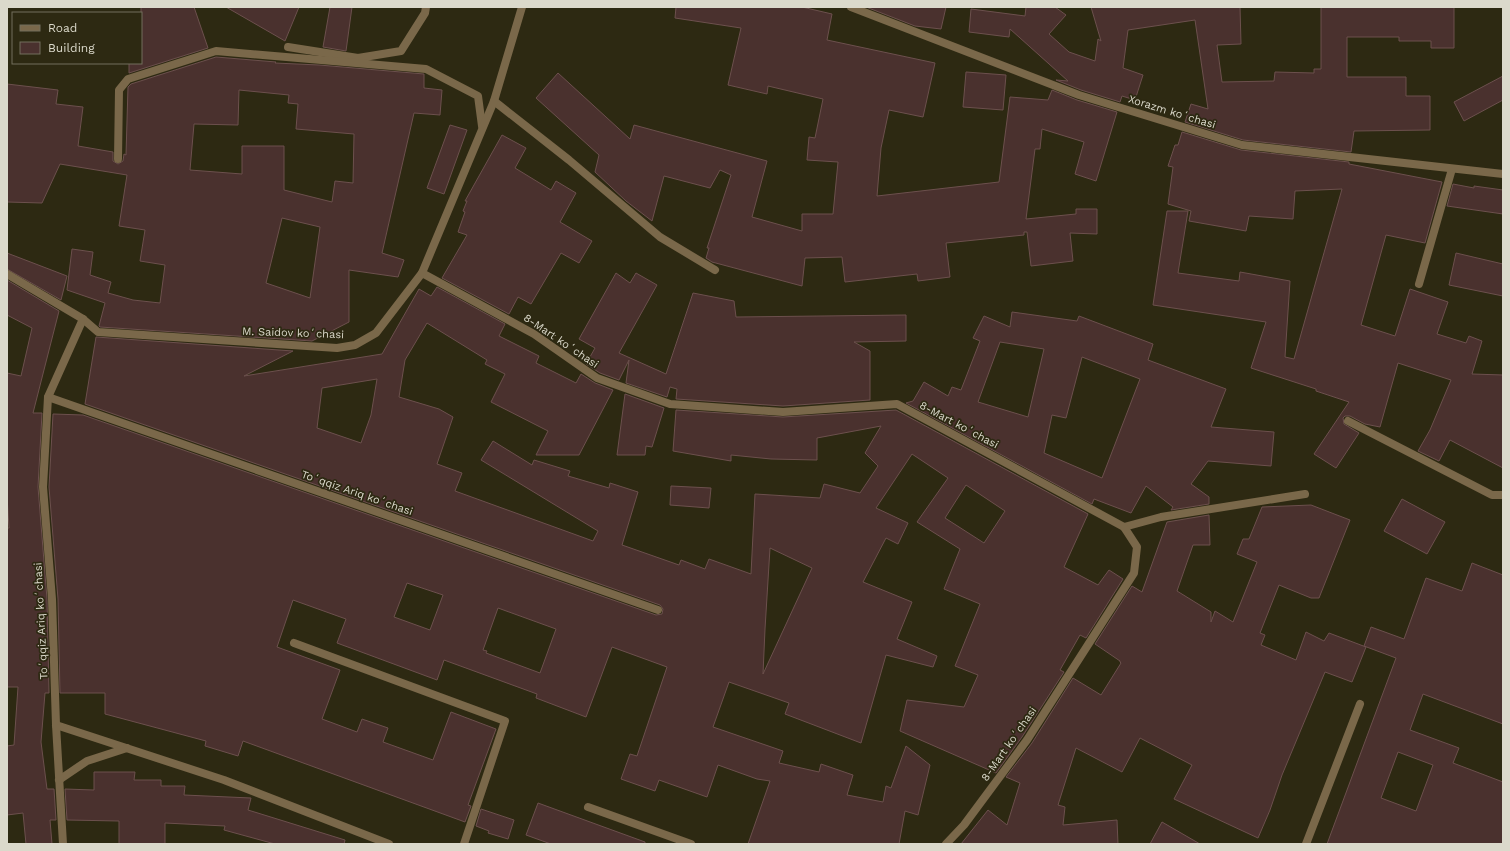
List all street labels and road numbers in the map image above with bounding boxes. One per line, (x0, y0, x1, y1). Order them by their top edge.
street label: Xorazm koʻchasi (1127, 93, 1217, 131)
street label: 8-Mart koʻchasi (521, 311, 601, 371)
street label: M. Saidov koʻchasi (242, 325, 344, 341)
street label: 8-Mart koʻchasi (917, 399, 1001, 451)
street label: Toʻqqiz Ariq koʻchasi (300, 468, 415, 518)
street label: Toʻqqiz Ariq koʻchasi (31, 562, 51, 680)
street label: 8-Mart koʻchasi (979, 704, 1039, 784)

